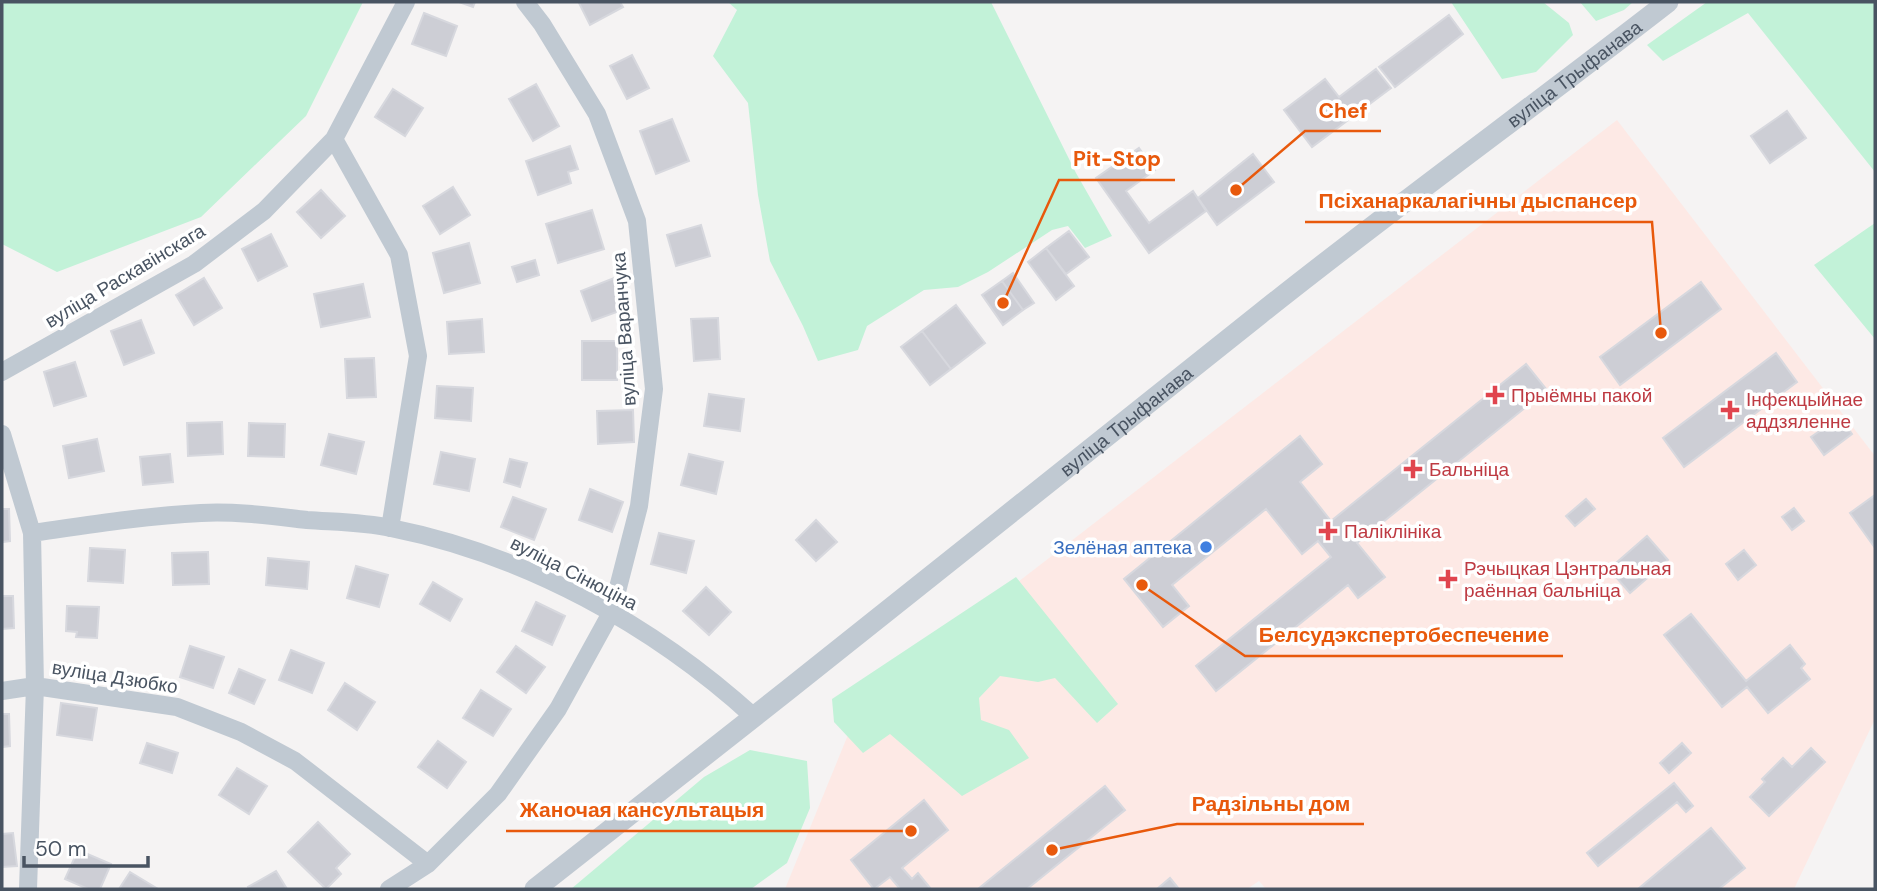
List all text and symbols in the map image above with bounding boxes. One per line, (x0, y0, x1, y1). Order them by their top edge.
street label: вуліца Трыфанава (1502, 14, 1647, 133)
callout: Chef (1305, 89, 1381, 131)
text: Chef (1319, 97, 1367, 125)
callout: Pit-Stop (1059, 138, 1175, 180)
text: Pit-Stop (1073, 145, 1161, 173)
callout: Псіханаркалагічны дыспансер (1305, 180, 1652, 222)
text: Псіханаркалагічны дыспансер (1319, 187, 1637, 215)
street label: вуліца Раскавінскага (40, 218, 210, 334)
street label: вуліца Варанчука (606, 251, 642, 407)
street label: вуліца Трыфанава (1055, 360, 1198, 482)
place label: Прыёмны пакой (1511, 383, 1652, 408)
marker: Прыёмны пакой (1485, 385, 1505, 405)
place label: Інфекцыйнае аддзяленне (1746, 387, 1863, 434)
marker: Інфекцыйнае аддзяленне (1720, 400, 1740, 420)
place label: Бальніца (1429, 457, 1510, 482)
marker: Бальніца (1403, 459, 1423, 479)
place label: Паліклініка (1344, 519, 1442, 544)
marker: Паліклініка (1318, 521, 1338, 541)
street label: вуліца Сінюціна (506, 530, 642, 616)
place label: Зелёная аптека (1053, 535, 1192, 560)
marker: Зелёная аптека (1198, 539, 1214, 555)
place label: Рэчыцкая Цэнтральная раённая бальніца (1464, 556, 1671, 603)
marker: Рэчыцкая Цэнтральная раённая бальніца (1438, 569, 1458, 589)
callout: Белсудэкспертобеспечение (1245, 614, 1563, 656)
text: Белсудэкспертобеспечение (1259, 621, 1549, 649)
street label: вуліца Дзюбко (50, 655, 180, 699)
callout: Радзільны дом (1177, 782, 1364, 824)
callout: Жаночая кансультацыя (506, 789, 779, 831)
text: Радзільны дом (1192, 790, 1350, 818)
text: Жаночая кансультацыя (519, 796, 764, 824)
scale bar (24, 824, 149, 868)
text: 50 m (35, 835, 86, 863)

